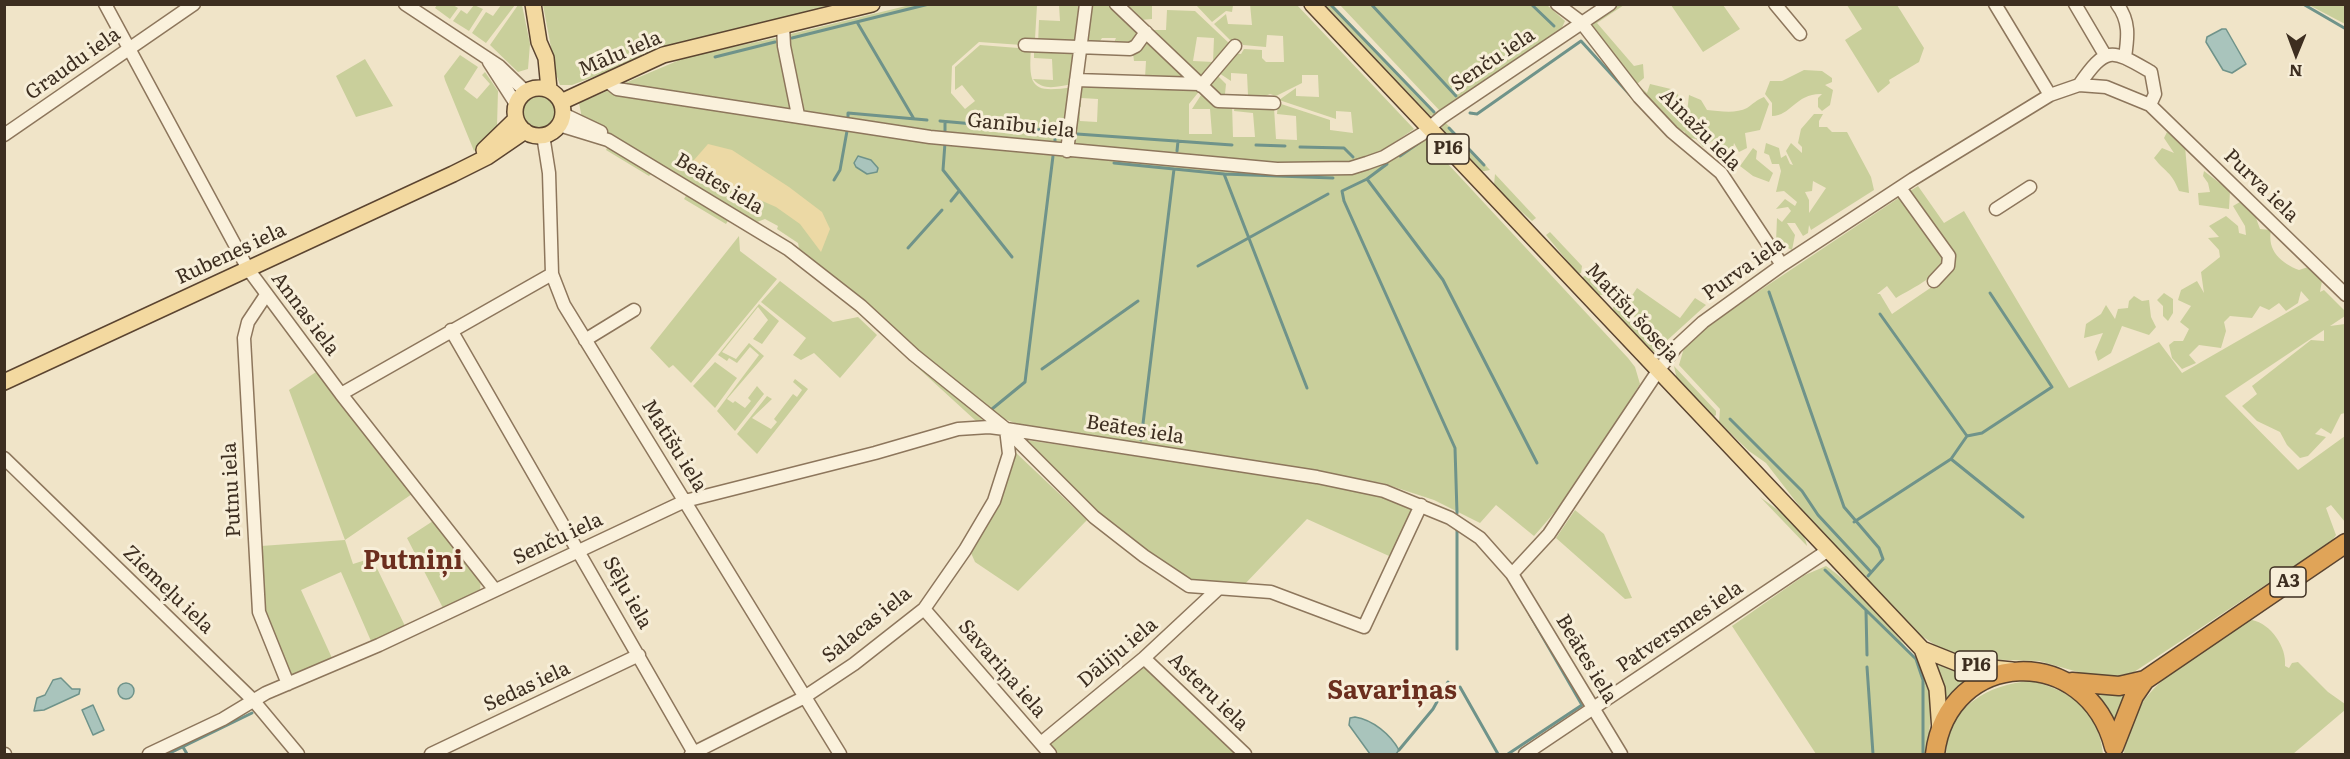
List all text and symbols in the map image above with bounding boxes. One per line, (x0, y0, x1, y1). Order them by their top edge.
street label: Graudu iela (21, 23, 125, 105)
street label: Senču iela (1446, 23, 1540, 97)
north arrow (2266, 24, 2326, 84)
street label: Mālu iela (575, 26, 665, 82)
text: N (2289, 60, 2303, 84)
street label: Ainažu iela (1654, 84, 1746, 176)
street label: Ganību iela (966, 108, 1076, 144)
road number: P16 (1427, 134, 1469, 164)
street label: Purva iela (2219, 144, 2303, 228)
street label: Beātes iela (670, 148, 768, 220)
street label: Rubenes iela (172, 218, 290, 290)
street label: Purva iela (1698, 232, 1790, 306)
street label: Matīšu šoseja (1580, 258, 1684, 368)
street label: Annas iela (266, 267, 344, 361)
street label: Matīšu iela (636, 395, 712, 497)
street label: Beātes iela (1084, 410, 1186, 450)
street label: Putnu iela (218, 442, 246, 538)
street label: Senču iela (509, 508, 607, 570)
street label: Ziemeļu iela (118, 541, 218, 639)
district label: Putniņi (363, 545, 463, 577)
street label: Sēļu iela (597, 552, 657, 634)
road number: A3 (2270, 567, 2306, 597)
street label: Patversmes iela (1612, 576, 1748, 678)
street label: Salacas iela (818, 582, 916, 668)
street label: Beātes iela (1550, 610, 1622, 708)
street label: Dāliju iela (1073, 613, 1163, 693)
street label: Savariņa iela (953, 615, 1051, 723)
street label: Asteru iela (1163, 648, 1253, 736)
road number: P16 (1955, 651, 1997, 681)
street label: Sedas iela (480, 657, 574, 717)
district label: Savariņas (1327, 675, 1457, 707)

